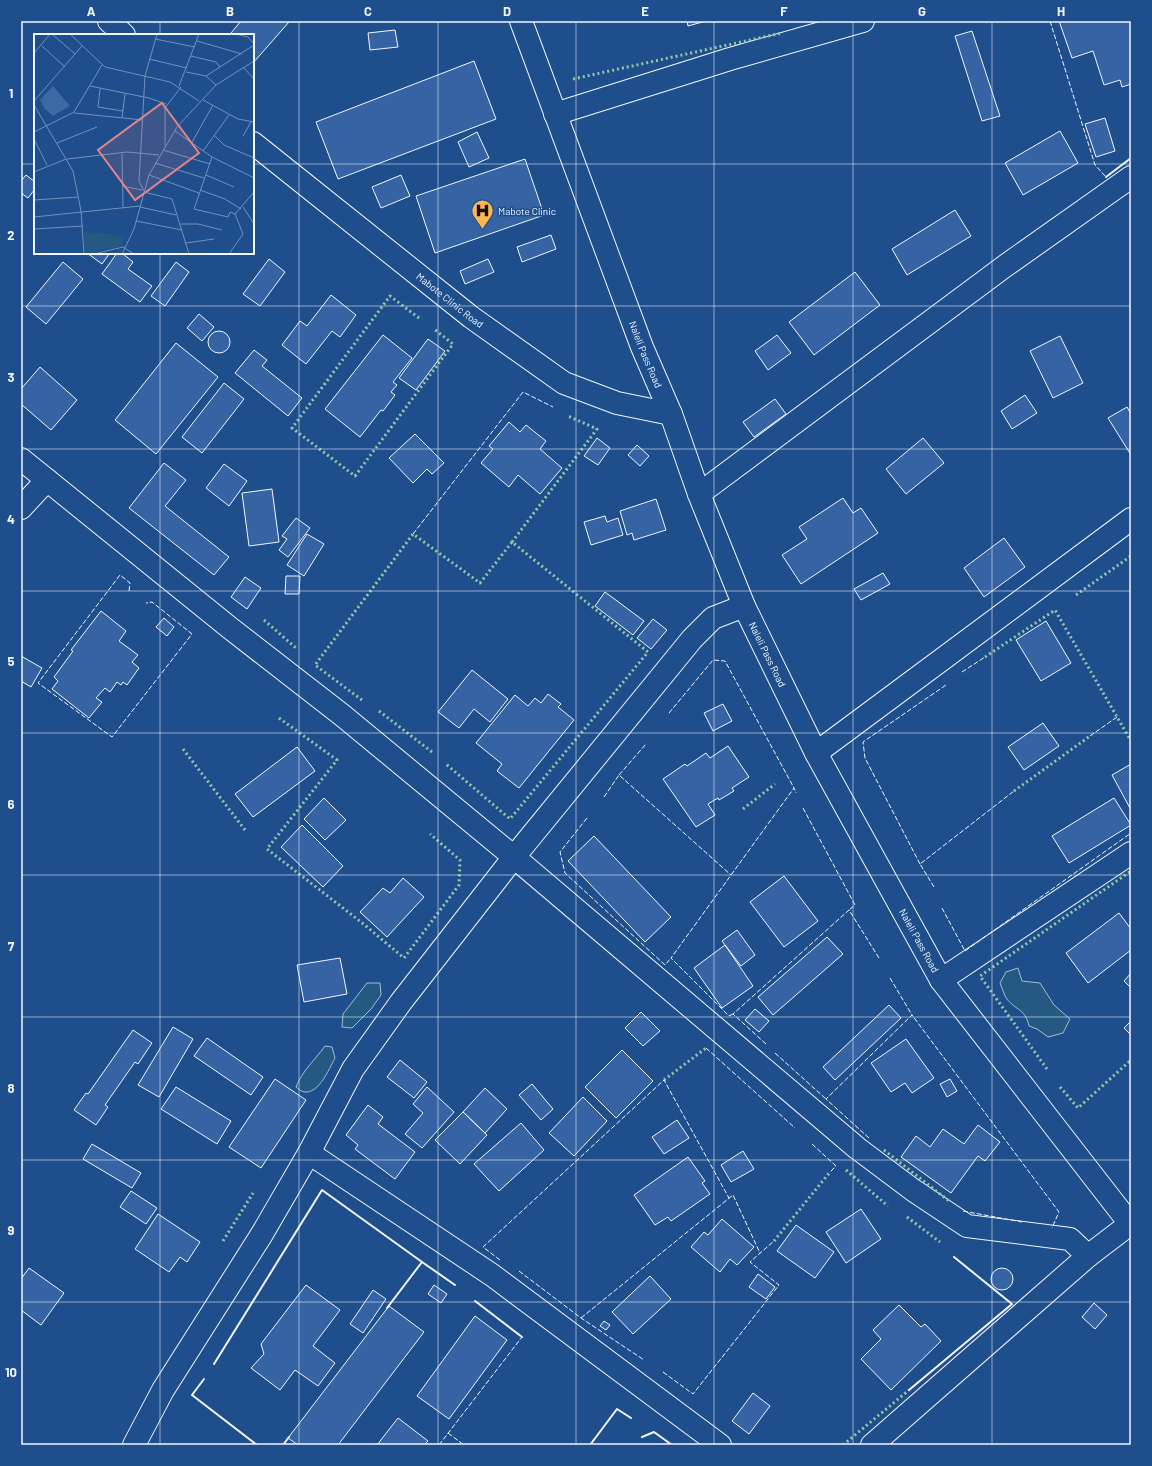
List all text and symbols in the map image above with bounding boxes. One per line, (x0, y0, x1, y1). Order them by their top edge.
text: A (87, 3, 96, 19)
text: B (226, 3, 234, 19)
text: C (364, 3, 372, 19)
text: D (503, 3, 511, 19)
text: E (641, 3, 649, 19)
text: F (780, 3, 788, 19)
text: G (918, 3, 926, 19)
text: H (1057, 3, 1065, 19)
inset map (34, 34, 254, 254)
text: 1 (9, 85, 13, 101)
hospital icon: Mabote Clinic (469, 198, 495, 231)
place label: Mabote Clinic (498, 205, 556, 217)
text: 2 (7, 227, 15, 243)
street label: Mabote Clinic Road (414, 270, 486, 330)
street label: Naleli Pass Road (627, 319, 665, 390)
text: 3 (7, 369, 15, 385)
text: 4 (7, 511, 15, 527)
street label: Naleli Pass Road (747, 620, 789, 689)
text: 5 (7, 653, 15, 669)
text: 6 (8, 796, 15, 812)
street label: Naleli Pass Road (897, 907, 942, 975)
text: 7 (8, 938, 15, 954)
text: 8 (7, 1080, 15, 1096)
text: 9 (8, 1222, 15, 1238)
text: 10 (5, 1364, 17, 1380)

